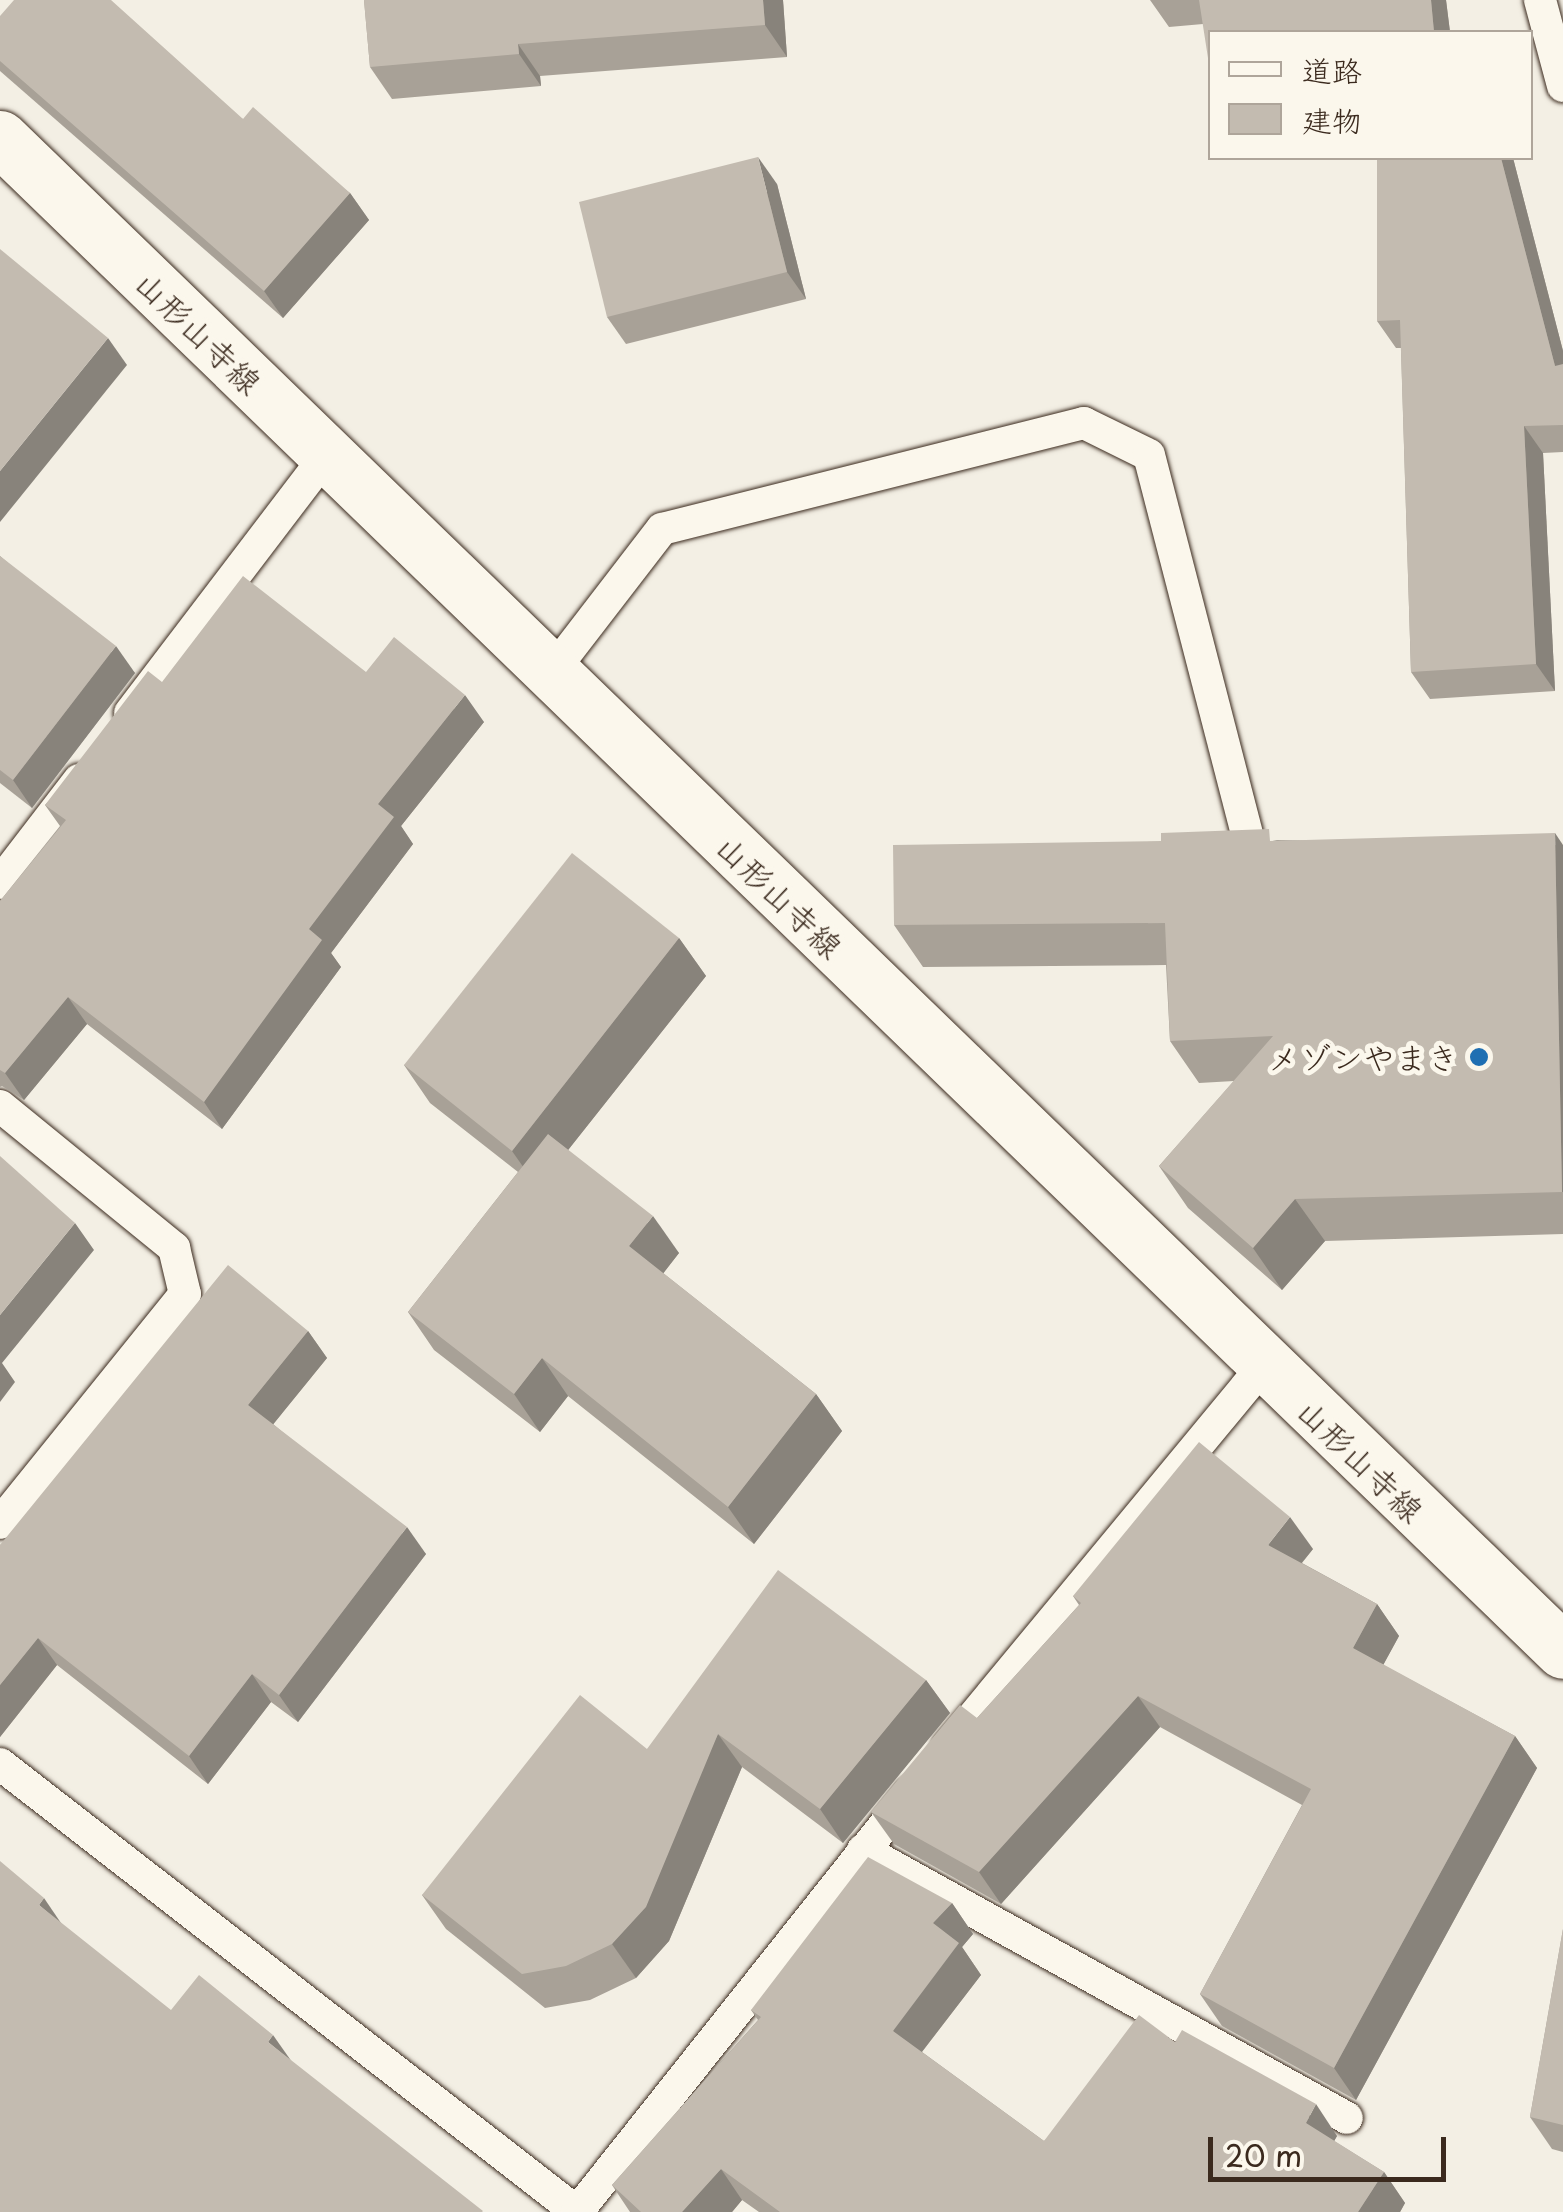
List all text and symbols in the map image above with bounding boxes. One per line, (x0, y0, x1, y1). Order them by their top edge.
legend (1208, 30, 1533, 160)
text: 道路 (1302, 47, 1362, 92)
text: 建物 (1302, 97, 1362, 142)
street label: 山形山寺線 (128, 263, 270, 401)
street label: 山形山寺線 (709, 827, 851, 965)
place label: メゾンやまき (1267, 1038, 1459, 1076)
marker: メゾンやまき (1468, 1046, 1490, 1068)
street label: 山形山寺線 (1290, 1391, 1432, 1529)
scale bar (1213, 2117, 1450, 2179)
text: 20 m (1225, 2132, 1302, 2177)

